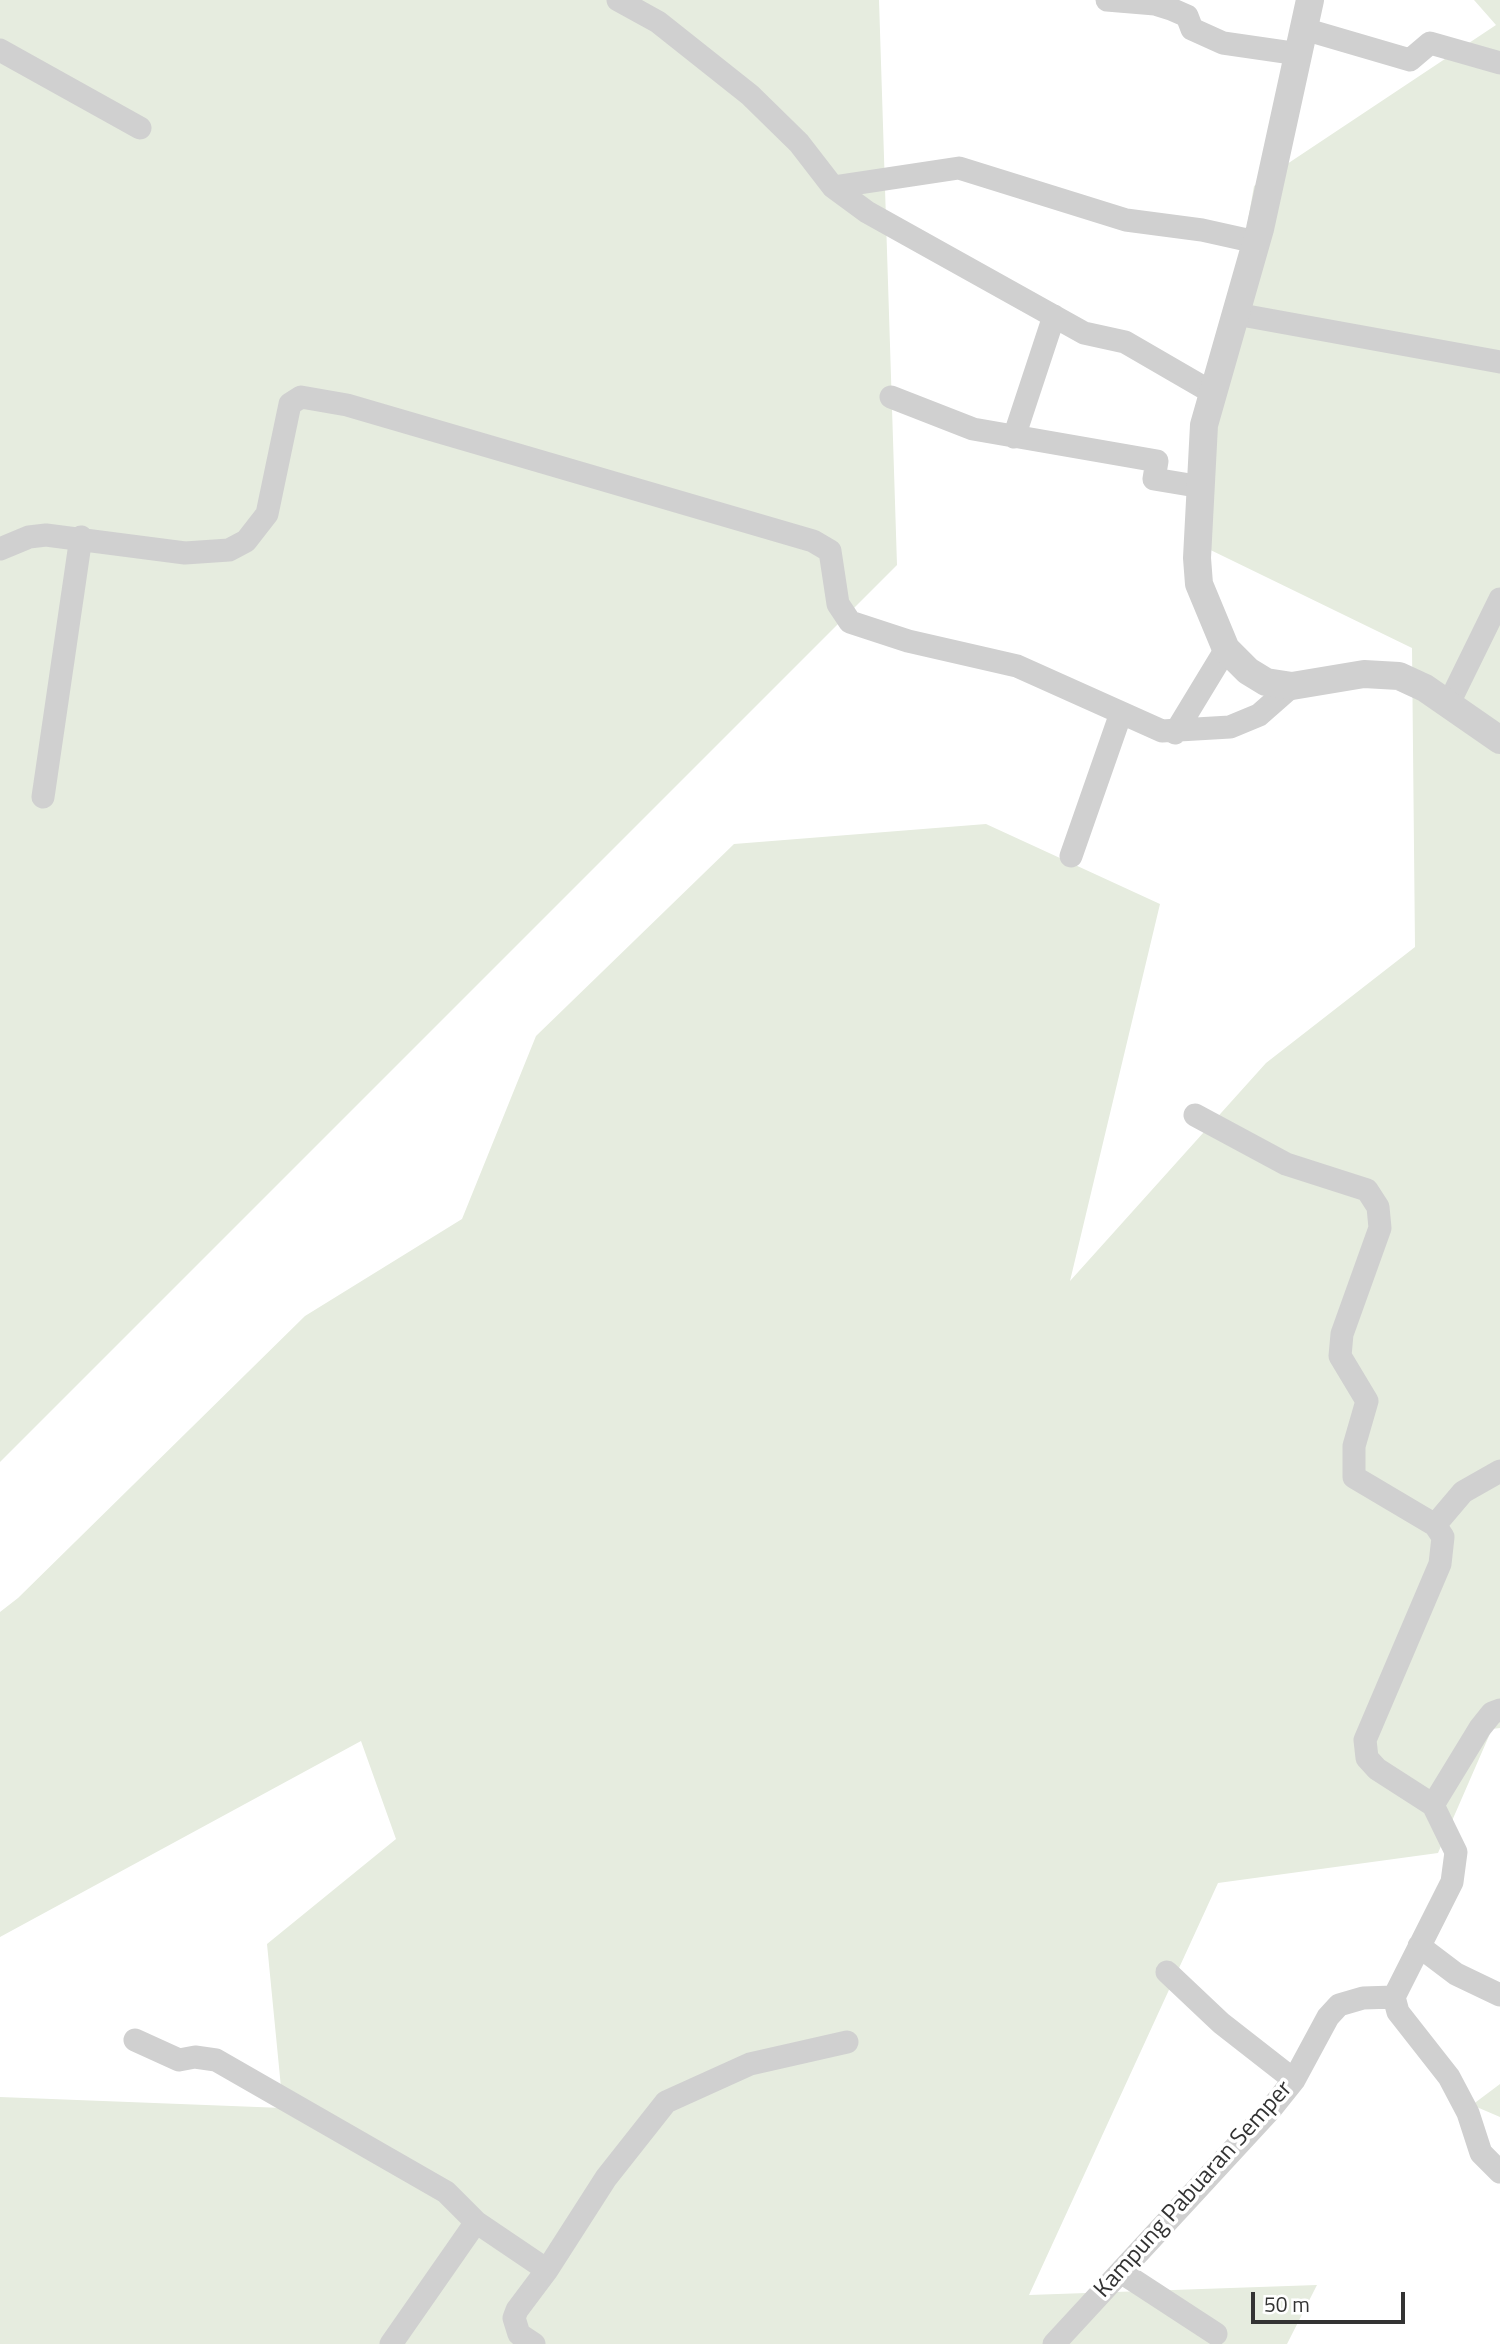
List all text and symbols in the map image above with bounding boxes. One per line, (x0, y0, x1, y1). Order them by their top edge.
street label: Kampung Pabuaran Semper (1089, 2076, 1299, 2304)
scale bar (1255, 2278, 1409, 2322)
text: 50 m (1264, 2288, 1310, 2320)

